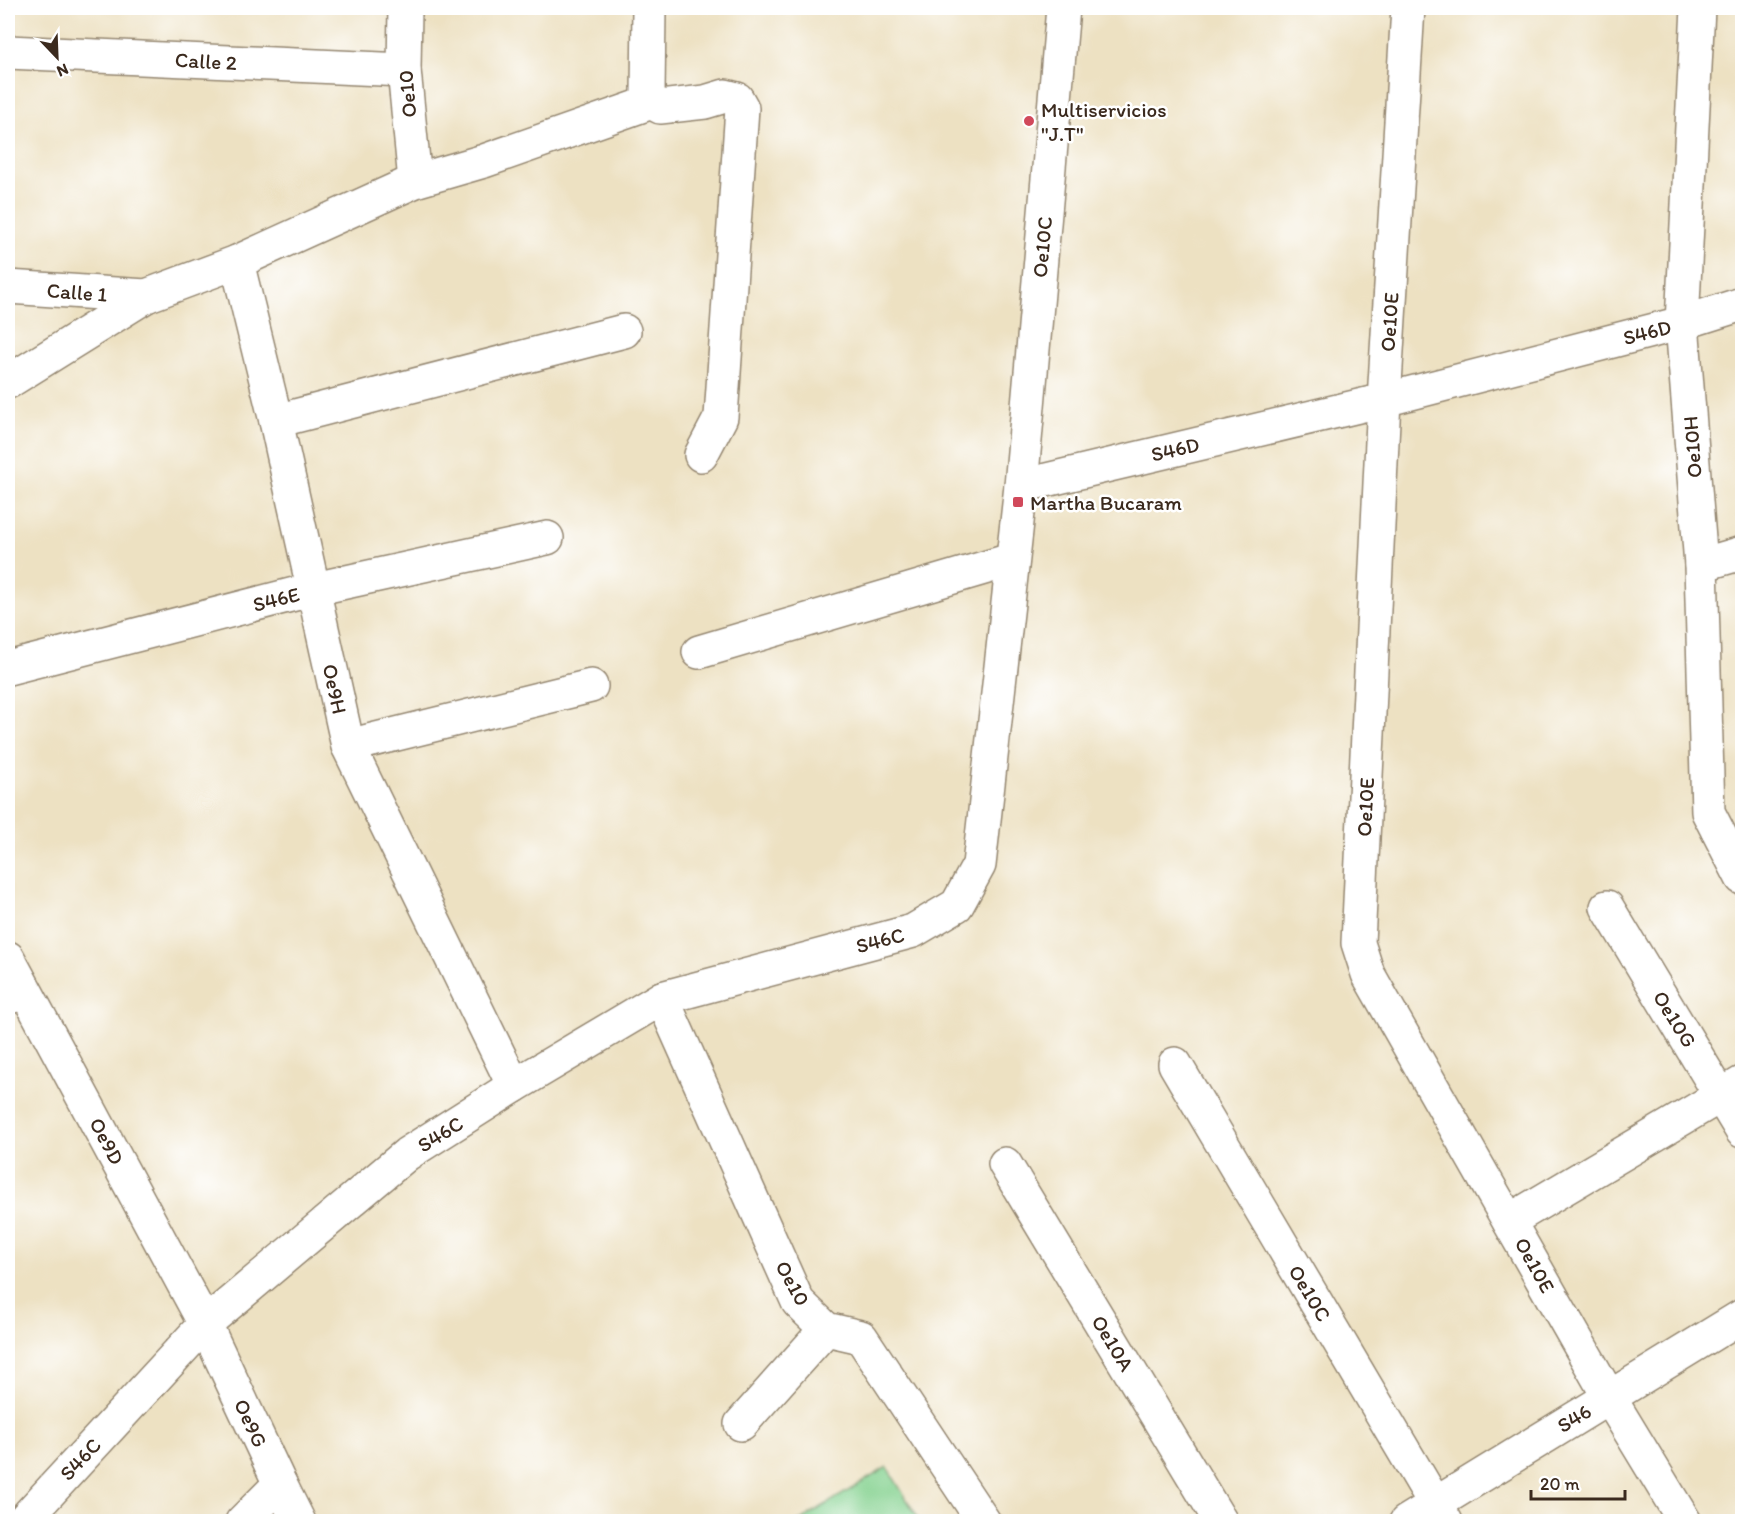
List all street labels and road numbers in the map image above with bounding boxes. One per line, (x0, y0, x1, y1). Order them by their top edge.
street label: Calle 2 (174, 47, 238, 75)
street label: Oe10 (392, 69, 422, 119)
street label: Oe10C (1027, 215, 1057, 279)
street label: Calle 1 (46, 277, 108, 307)
street label: Oe10E (1374, 291, 1404, 353)
street label: S46D (1620, 314, 1674, 350)
street label: Oe10H (1677, 415, 1707, 479)
street label: S46D (1148, 431, 1202, 467)
street label: S46E (250, 581, 302, 617)
street label: Oe9H (318, 662, 352, 716)
street label: Oe10E (1351, 776, 1379, 837)
street label: S46C (853, 922, 907, 958)
street label: Oe10G (1648, 986, 1702, 1052)
street label: S46C (413, 1110, 467, 1158)
street label: Oe9D (84, 1113, 130, 1169)
street label: Oe10E (1510, 1233, 1560, 1297)
street label: Oe10 (770, 1256, 816, 1310)
street label: Oe10C (1284, 1260, 1336, 1326)
street label: Oe10A (1087, 1310, 1140, 1376)
street label: Oe9G (229, 1395, 273, 1451)
street label: S46 (1552, 1398, 1596, 1438)
street label: S46C (54, 1433, 106, 1485)

